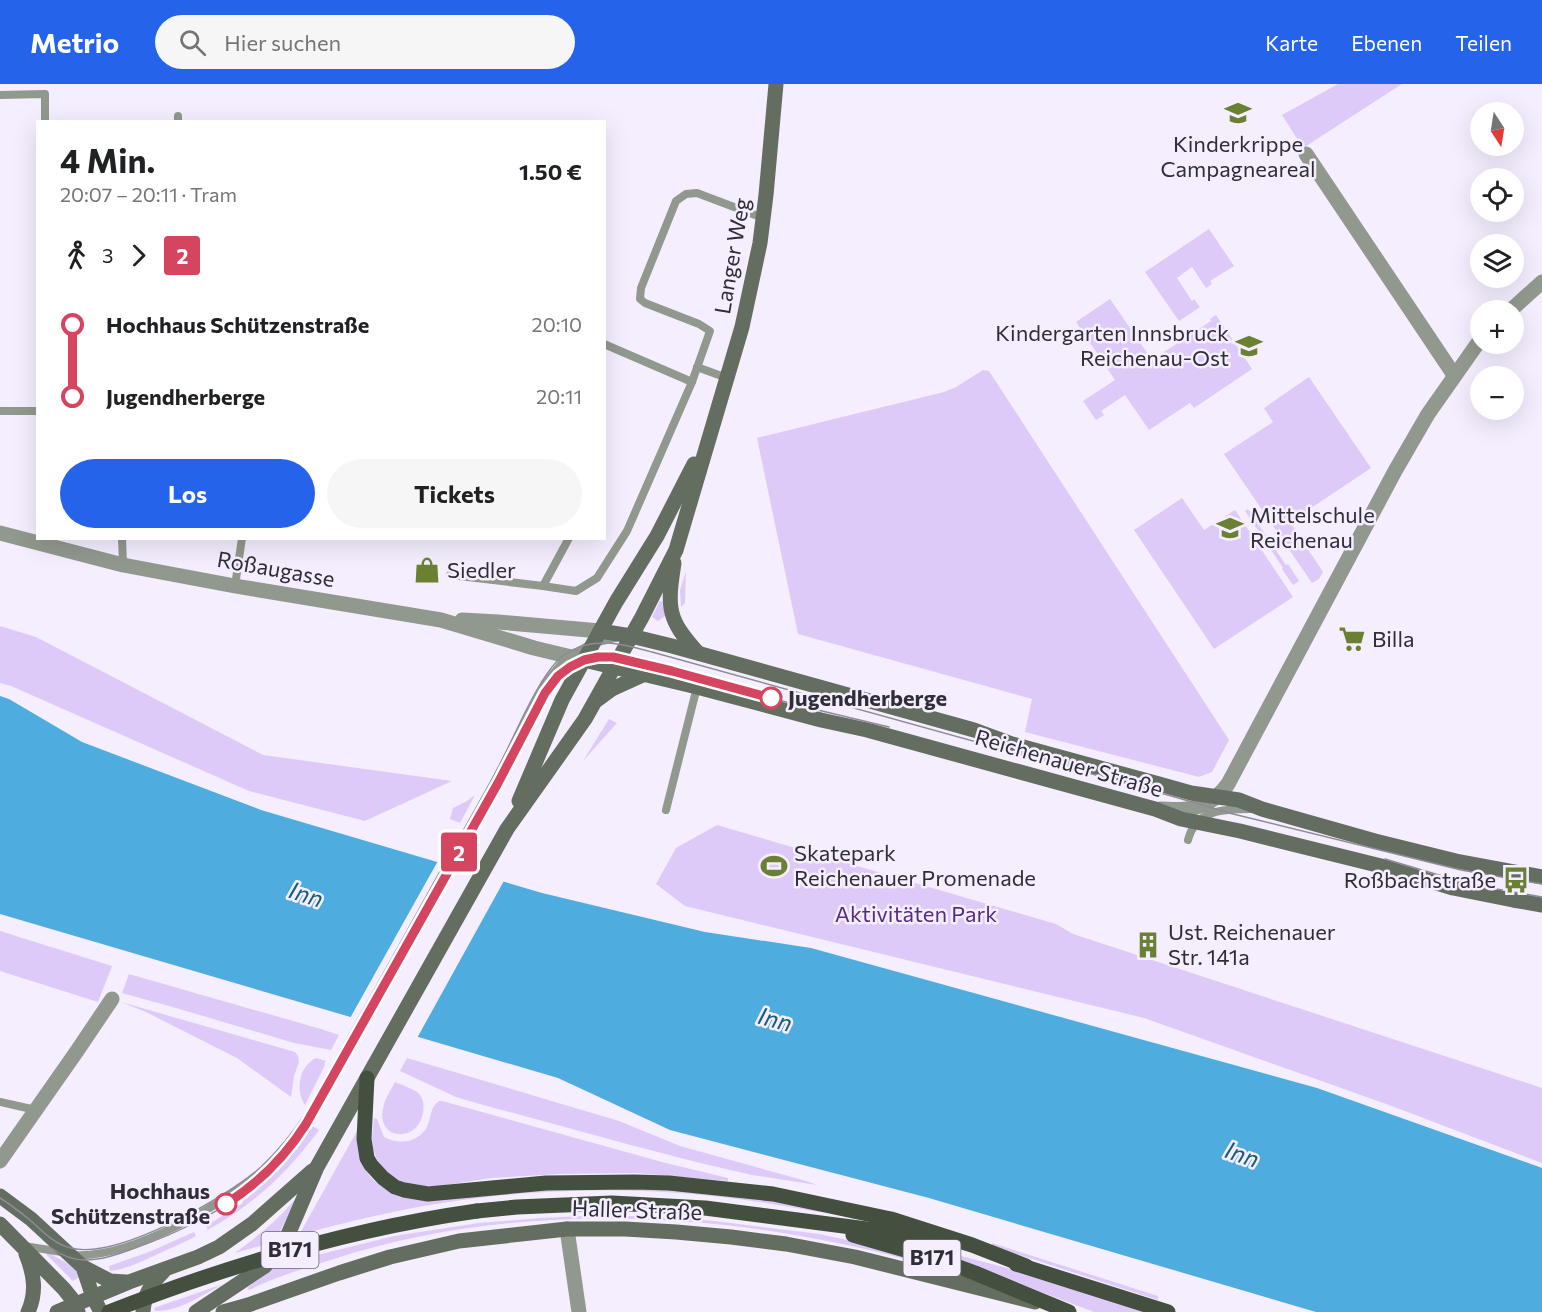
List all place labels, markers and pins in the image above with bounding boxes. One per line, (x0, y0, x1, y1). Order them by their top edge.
school or university icon: Kinderkrippe Campagneareal (1223, 98, 1253, 128)
place label: Kinderkrippe Campagneareal (1160, 130, 1316, 182)
place label: Kindergarten Innsbruck Reichenau-Ost (995, 319, 1229, 371)
school or university icon: Kindergarten Innsbruck Reichenau-Ost (1234, 331, 1264, 361)
place label: Mittelschule Reichenau (1250, 501, 1375, 553)
school or university icon: Mittelschule Reichenau (1215, 513, 1245, 543)
shop icon: Siedler (412, 555, 442, 585)
place label: Siedler (447, 556, 516, 583)
supermarket icon: Billa (1337, 624, 1367, 654)
place label: Billa (1372, 625, 1415, 652)
place label: Jugendherberge (788, 684, 947, 711)
marker: Jugendherberge (760, 687, 782, 709)
place label: Skatepark Reichenauer Promenade (794, 839, 1036, 891)
sports icon: Skatepark Reichenauer Promenade (759, 851, 789, 881)
bus stop icon: Roßbachstraße (1501, 865, 1531, 895)
place label: Roßbachstraße (1344, 866, 1496, 893)
place label: Ust. Reichenauer Str. 141a (1168, 918, 1336, 970)
building icon: Ust. Reichenauer Str. 141a (1133, 930, 1163, 960)
place label: Hochhaus Schützenstraße (51, 1177, 210, 1229)
marker: Hochhaus Schützenstraße (215, 1193, 237, 1215)

